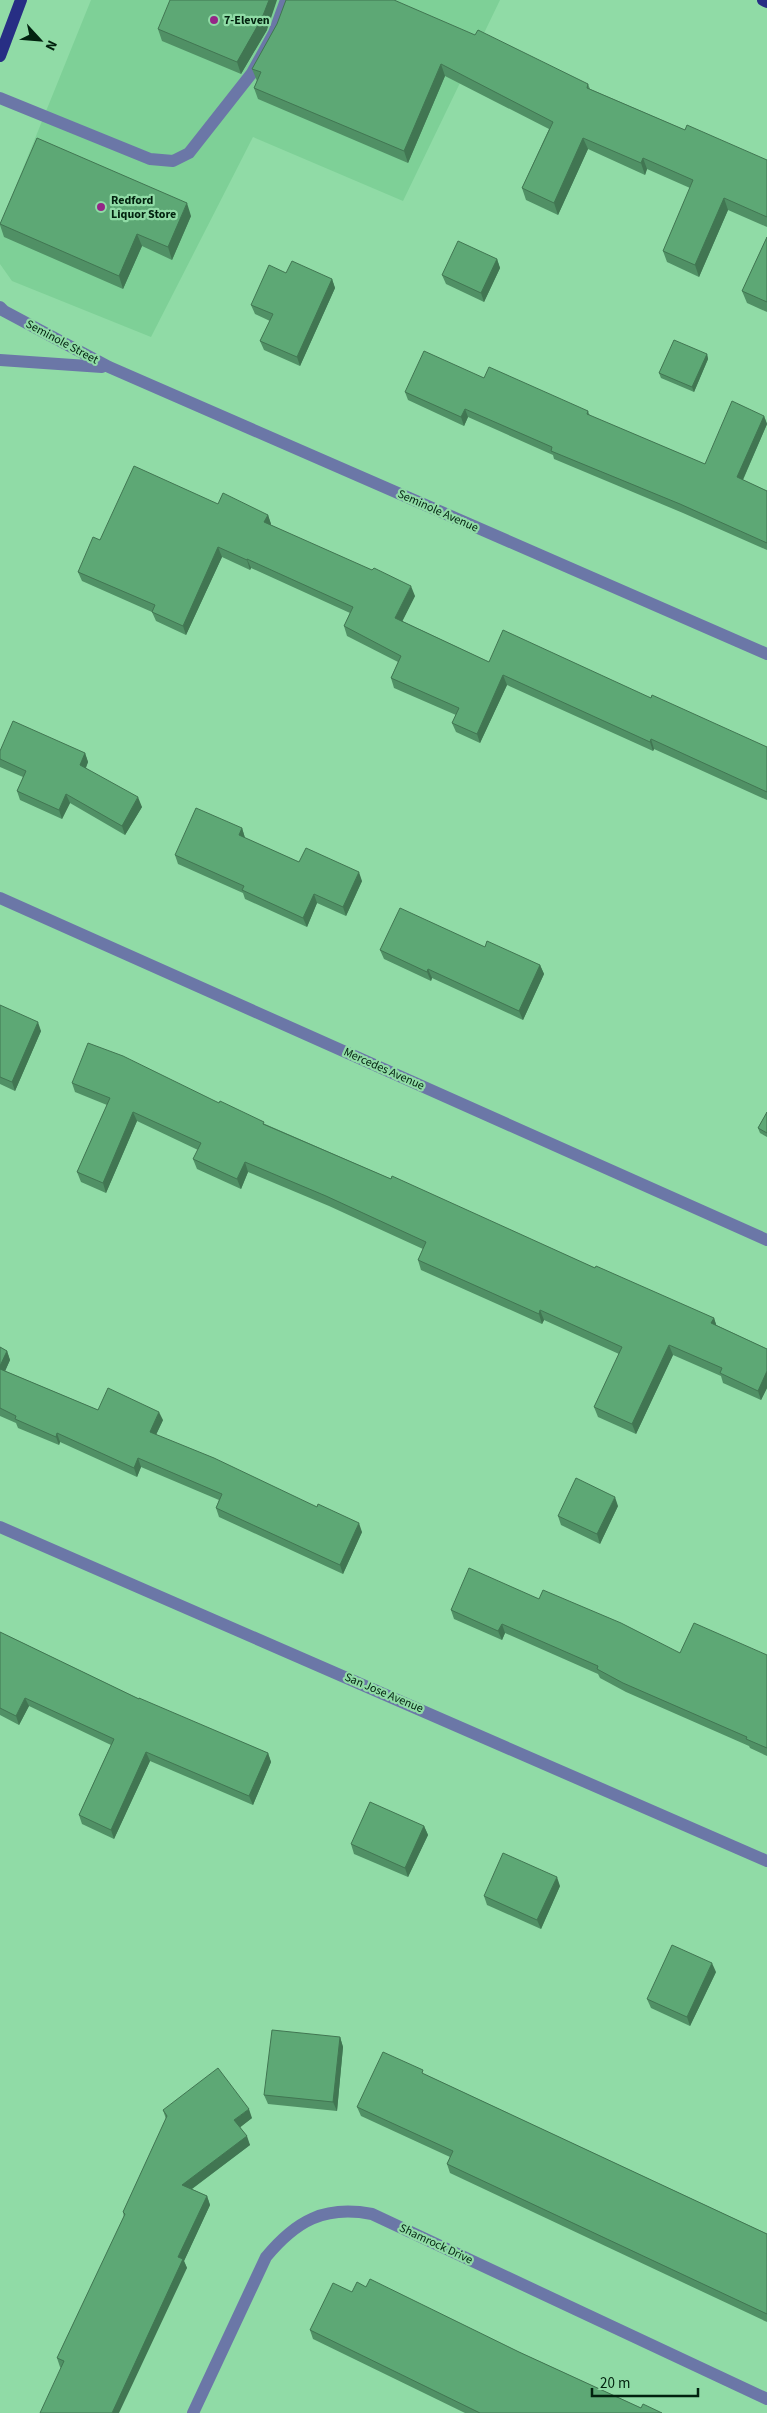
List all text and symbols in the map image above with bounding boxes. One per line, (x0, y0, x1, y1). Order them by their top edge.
place label: 7-Eleven (224, 12, 270, 29)
marker: 7-Eleven (208, 14, 220, 26)
north arrow (15, 15, 65, 65)
text: N (40, 37, 62, 54)
place label: Redford Liquor Store (111, 192, 176, 223)
marker: Redford Liquor Store (95, 201, 107, 213)
street label: Seminole Street (23, 316, 101, 368)
street label: Seminole Avenue (395, 486, 481, 536)
street label: Mercedes Avenue (341, 1044, 427, 1094)
street label: San Jose Avenue (342, 1669, 426, 1717)
street label: Shamrock Drive (396, 2220, 476, 2268)
scale bar (592, 2366, 698, 2398)
text: 20 m (600, 2373, 630, 2394)

